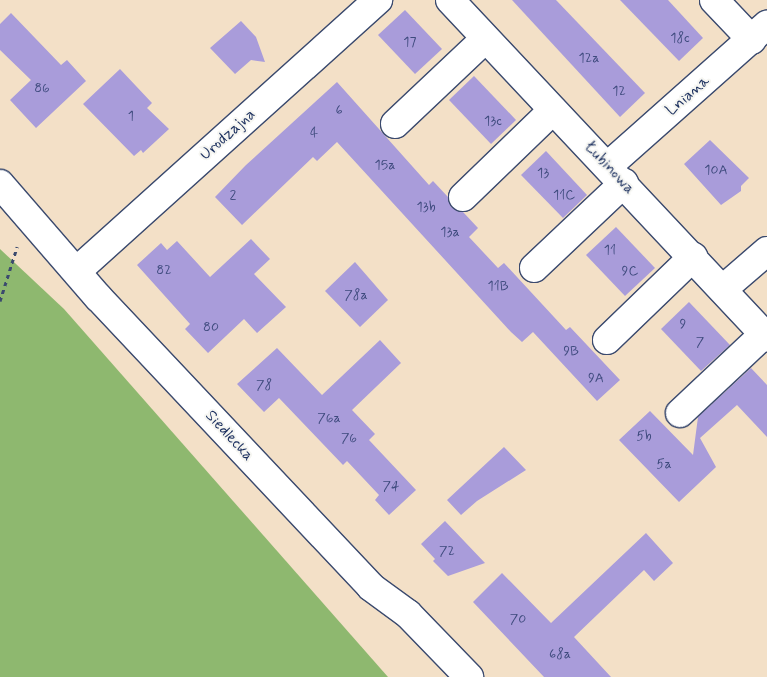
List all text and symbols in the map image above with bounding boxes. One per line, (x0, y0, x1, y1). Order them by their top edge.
house number: 18c (670, 30, 690, 46)
house number: 17 (403, 34, 417, 50)
house number: 12a (579, 50, 599, 66)
street label: Lniana (662, 72, 714, 120)
house number: 86 (34, 80, 50, 96)
house number: 12 (612, 83, 626, 99)
house number: 6 (335, 102, 343, 118)
street label: Urodzajna (196, 105, 260, 165)
house number: 1 (128, 108, 134, 124)
house number: 13c (484, 113, 502, 129)
house number: 4 (310, 125, 318, 141)
street label: Łubinowa (580, 138, 638, 198)
house number: 15a (375, 157, 395, 173)
house number: 10A (704, 162, 728, 178)
house number: 13 (537, 165, 549, 181)
house number: 2 (230, 187, 236, 203)
house number: 11C (553, 187, 575, 203)
house number: 13b (416, 199, 436, 215)
house number: 13a (440, 224, 460, 240)
house number: 11 (604, 242, 616, 258)
house number: 82 (156, 262, 172, 278)
house number: 9C (622, 263, 638, 279)
house number: 11B (487, 278, 509, 294)
house number: 78a (344, 287, 368, 303)
house number: 9 (680, 316, 686, 332)
house number: 80 (203, 319, 219, 335)
house number: 7 (696, 334, 704, 350)
house number: 9B (563, 343, 579, 359)
house number: 9A (588, 370, 604, 386)
house number: 78 (256, 377, 272, 393)
street label: Siedlecka (201, 407, 257, 465)
house number: 76a (317, 410, 341, 426)
house number: 5b (636, 428, 652, 444)
house number: 76 (341, 430, 357, 446)
house number: 5a (656, 456, 672, 472)
house number: 74 (383, 478, 399, 494)
house number: 72 (439, 543, 455, 559)
house number: 70 (510, 611, 526, 627)
house number: 68a (549, 646, 571, 662)

